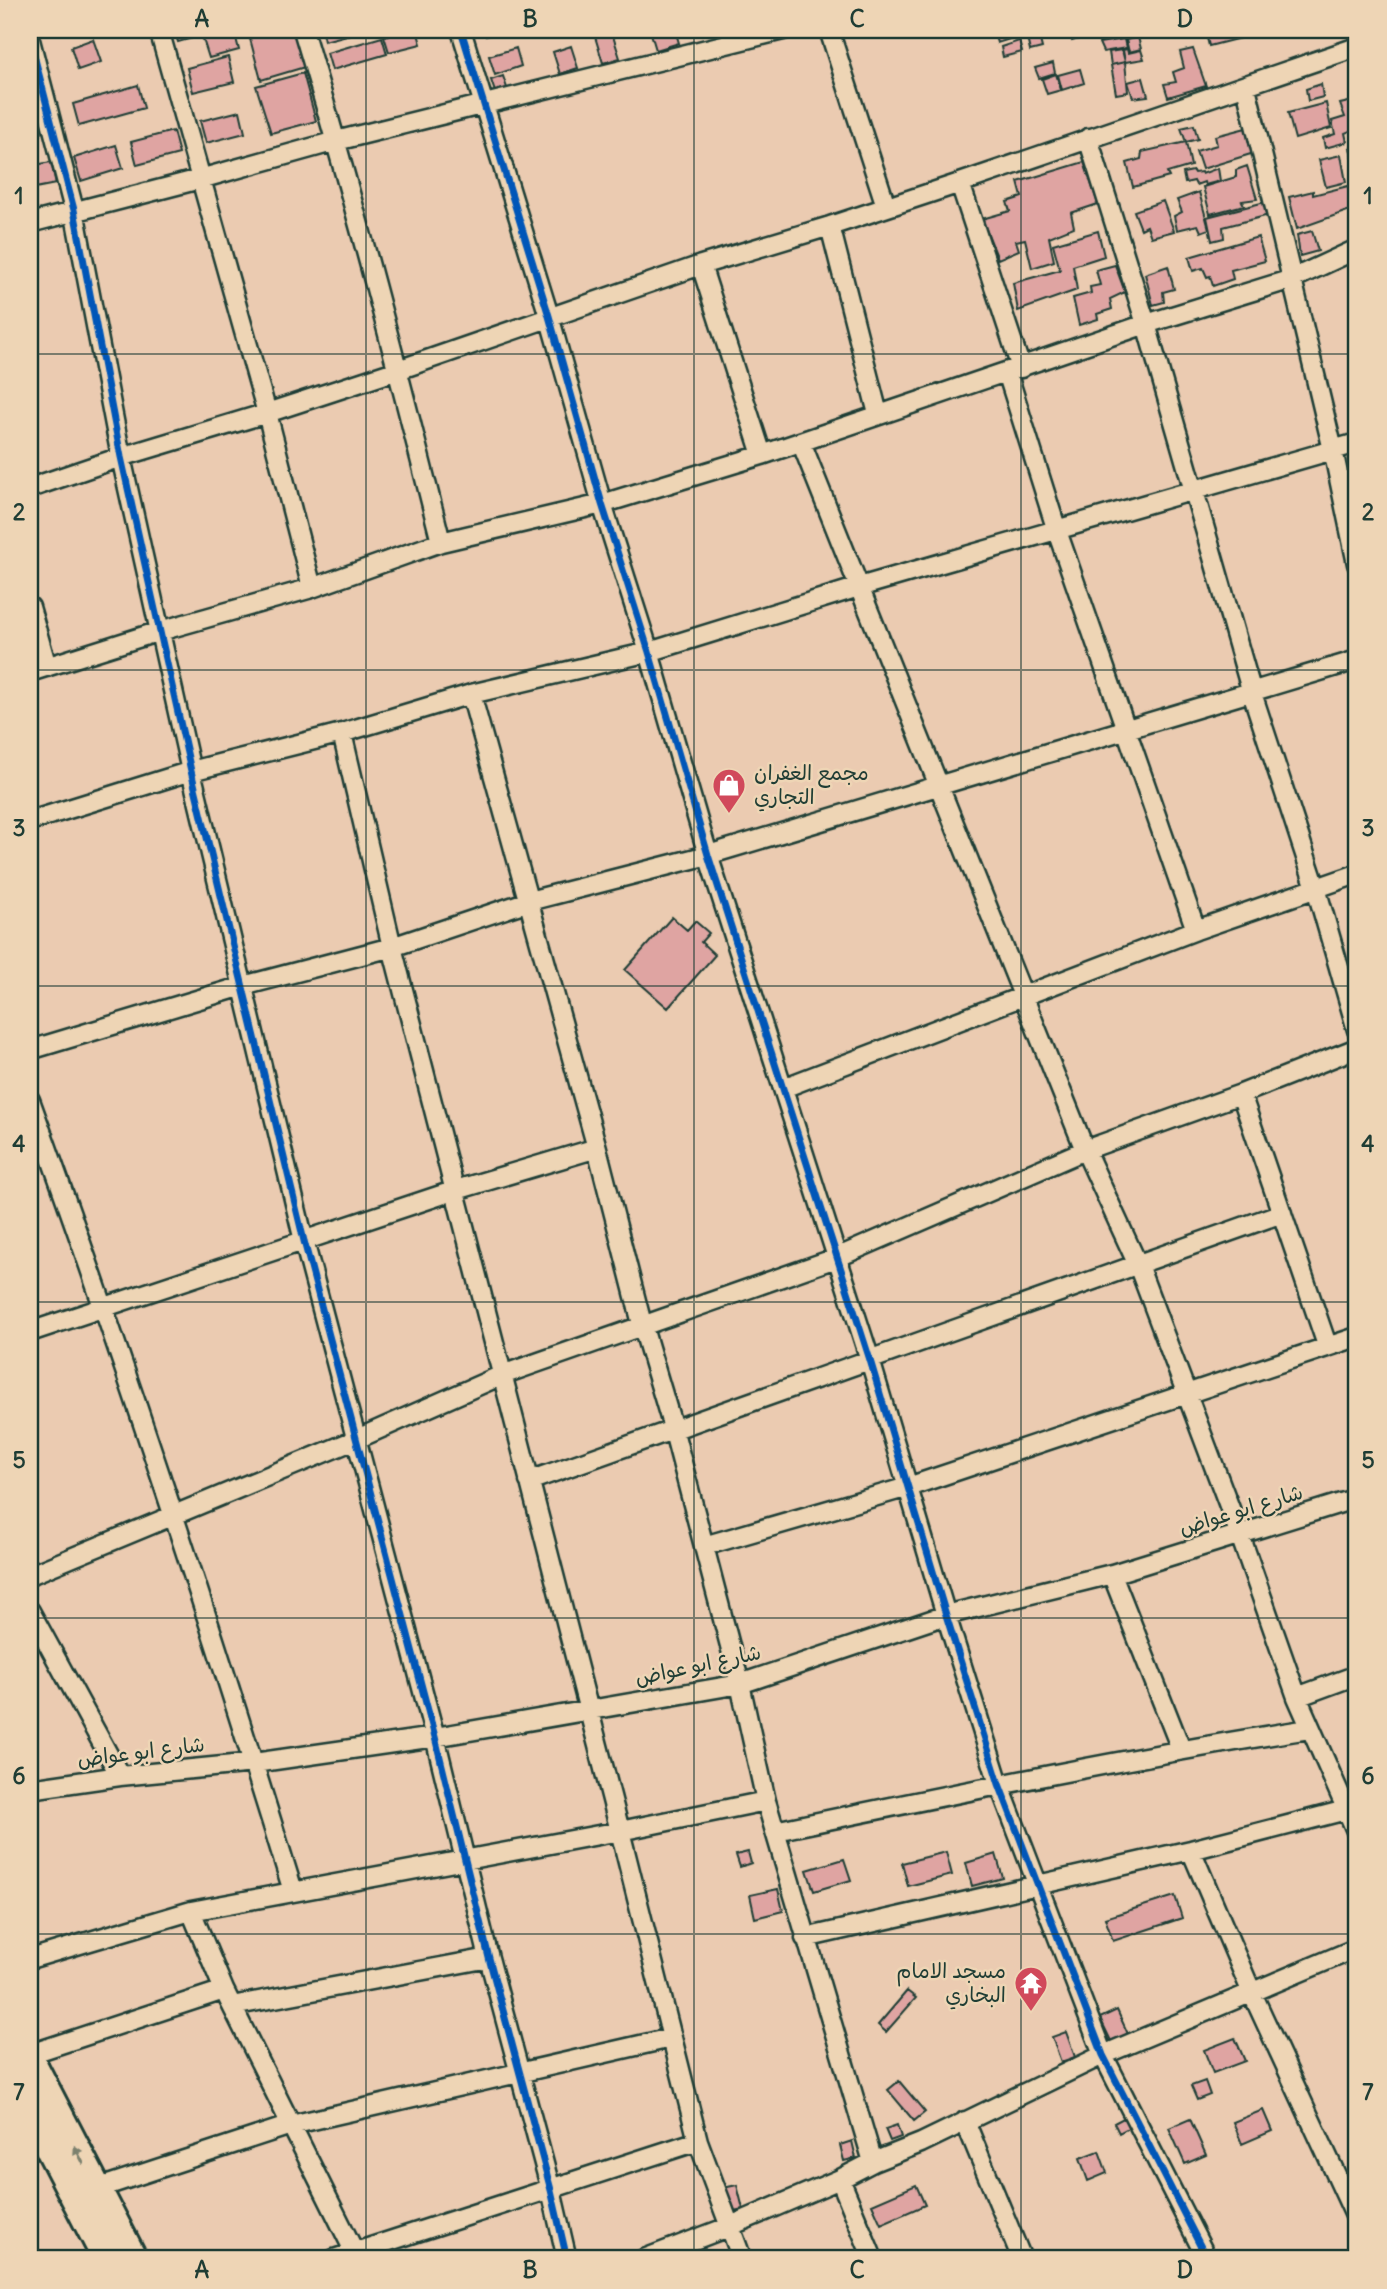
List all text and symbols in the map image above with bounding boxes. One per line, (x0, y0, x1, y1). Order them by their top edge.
text: A (195, 4, 210, 33)
text: B (522, 4, 538, 33)
text: C (849, 4, 865, 33)
text: D (1177, 4, 1193, 33)
text: 1 (14, 181, 24, 210)
text: 1 (1363, 181, 1373, 210)
text: 2 (13, 497, 26, 526)
text: 2 (1362, 497, 1375, 526)
place label: مجمع الغفران التجاري (754, 759, 869, 812)
shop icon: مجمع الغفران التجاري (710, 766, 748, 815)
text: 3 (12, 813, 26, 842)
text: 3 (1361, 813, 1375, 842)
text: 4 (12, 1129, 26, 1158)
text: 4 (1361, 1129, 1375, 1158)
text: 5 (12, 1445, 26, 1474)
text: 5 (1361, 1445, 1375, 1474)
street label: شارع ابو عواض (1176, 1478, 1307, 1543)
street label: شارع ابو عواض (632, 1638, 764, 1693)
street label: شارع ابو عواض (76, 1730, 206, 1775)
text: 6 (12, 1761, 26, 1790)
text: 6 (1361, 1761, 1375, 1790)
place label: مسجد الامام البخاري (896, 1957, 1006, 2010)
temple icon: مسجد الامام البخاري (1012, 1964, 1050, 2013)
text: 7 (13, 2077, 25, 2106)
text: 7 (1362, 2077, 1374, 2106)
one-way arrow (74, 2145, 85, 2165)
text: A (195, 2255, 210, 2284)
text: B (522, 2255, 538, 2284)
text: C (849, 2255, 865, 2284)
text: D (1177, 2255, 1193, 2284)

